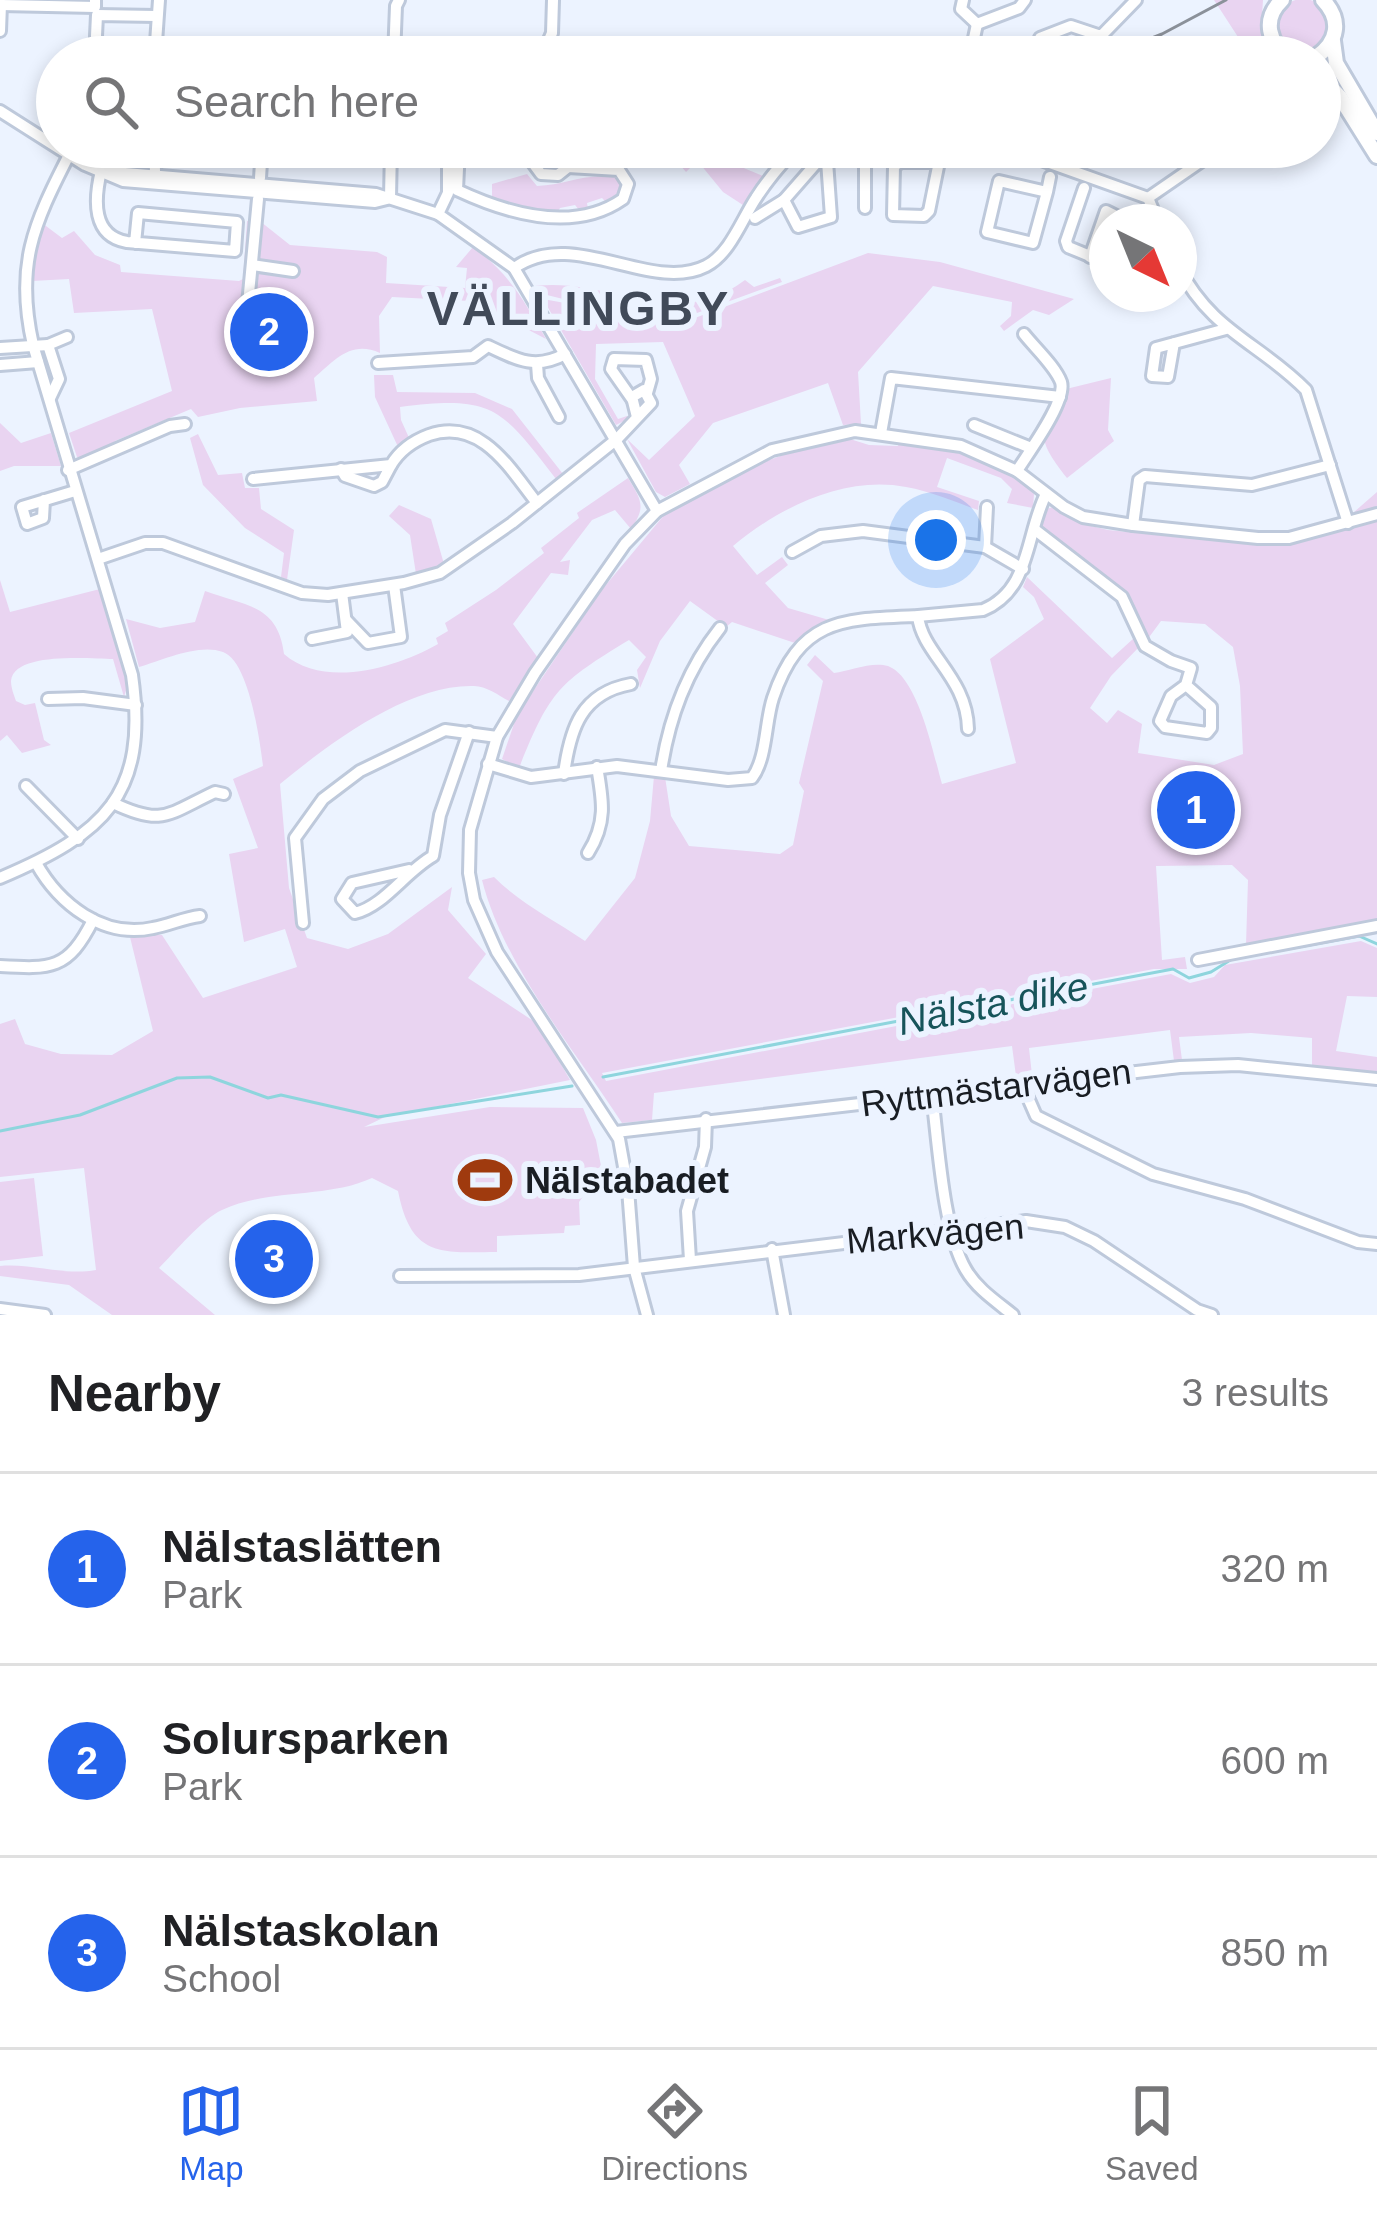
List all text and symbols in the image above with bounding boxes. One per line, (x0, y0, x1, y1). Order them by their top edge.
search box (36, 36, 1341, 168)
icon: search (78, 69, 144, 135)
text: Search here (174, 76, 419, 127)
north arrow (1089, 204, 1197, 312)
district label: VÄLLINGBY (427, 282, 731, 335)
pin: 2 (230, 287, 308, 377)
your location (906, 510, 966, 570)
pin: 1 (1157, 765, 1235, 855)
water label: Nälsta dike (894, 964, 1092, 1043)
street label: Ryttmästarvägen (859, 1051, 1134, 1124)
sports icon: Nälstabadet (456, 1151, 514, 1209)
place label: Nälstabadet (525, 1160, 729, 1201)
street label: Markvägen (845, 1205, 1026, 1262)
pin: 3 (235, 1214, 313, 1304)
text: Nearby (48, 1365, 221, 1422)
text: 3 results (1182, 1371, 1329, 1414)
text: Nälstaslätten (162, 1521, 442, 1572)
text: 1 (76, 1547, 98, 1590)
text: 320 m (1221, 1547, 1329, 1590)
text: Park (162, 1573, 242, 1616)
text: Solursparken (162, 1713, 450, 1764)
text: 2 (76, 1739, 98, 1782)
text: 600 m (1221, 1739, 1329, 1782)
text: Park (162, 1765, 242, 1808)
text: Nälstaskolan (162, 1905, 440, 1956)
text: 3 (76, 1931, 98, 1974)
text: 850 m (1221, 1931, 1329, 1974)
text: School (162, 1957, 281, 2000)
tab: Map (178, 2078, 244, 2188)
tab: Directions (601, 2078, 748, 2188)
tab: Saved (1105, 2078, 1199, 2188)

